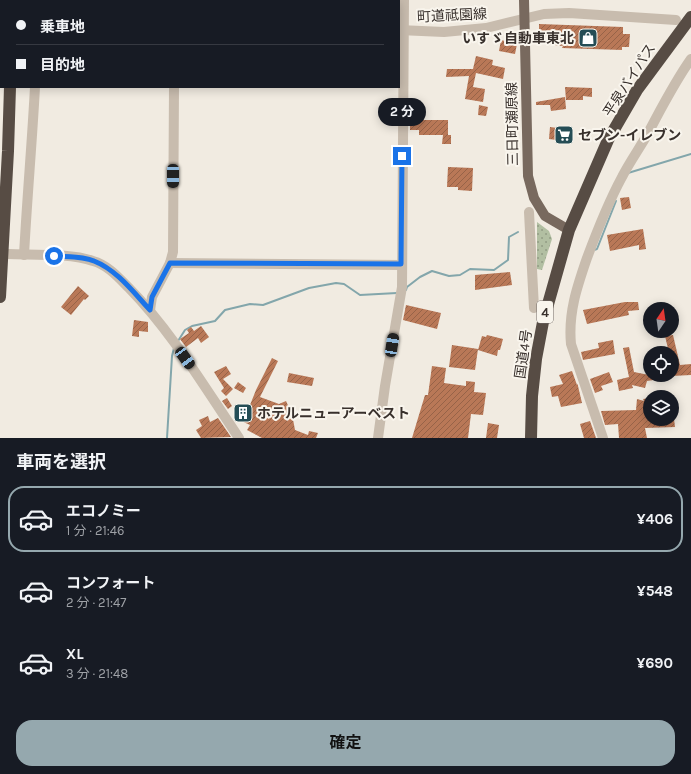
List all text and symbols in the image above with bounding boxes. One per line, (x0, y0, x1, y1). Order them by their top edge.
street label: 町道祗園線 (417, 5, 487, 26)
text: 乗車地 (40, 18, 85, 36)
shop icon: いすゞ自動車東北 (577, 27, 599, 49)
place label: いすゞ自動車東北 (462, 30, 574, 47)
street label: 平泉バイパス (599, 41, 659, 120)
text: 目的地 (40, 56, 85, 74)
street label: 三日町瀬原線 (503, 82, 522, 166)
callout: 2 分 (378, 98, 426, 126)
text: 2 分 (390, 104, 414, 119)
supermarket icon: セブン-イレブン (553, 124, 575, 146)
place label: セブン-イレブン (578, 127, 681, 144)
route end (393, 147, 411, 165)
car (167, 164, 179, 188)
route start (45, 247, 63, 265)
road number: 4 (537, 301, 553, 323)
north arrow (643, 302, 679, 338)
map controls (643, 302, 679, 426)
street label: 国道4号 (512, 328, 535, 380)
car (384, 332, 400, 358)
car (173, 345, 197, 371)
button: locate (643, 346, 679, 382)
button: layers (643, 390, 679, 426)
building icon: ホテルニューアーベスト (232, 402, 254, 424)
place label: ホテルニューアーベスト (257, 405, 410, 422)
text: 車両を選択 (16, 451, 106, 473)
icon: car (18, 501, 54, 537)
text: エコノミー (66, 502, 141, 520)
text: ¥406 (637, 510, 673, 528)
text: 1 分 · 21:46 (66, 523, 124, 538)
icon: car (18, 573, 54, 609)
text: コンフォート (66, 574, 156, 592)
text: ¥548 (637, 582, 673, 600)
text: 2 分 · 21:47 (66, 595, 126, 610)
icon: car (18, 645, 54, 681)
text: XL (66, 645, 84, 663)
text: ¥690 (636, 654, 673, 672)
text: 3 分 · 21:48 (66, 666, 128, 681)
button: 確定 (16, 720, 675, 766)

